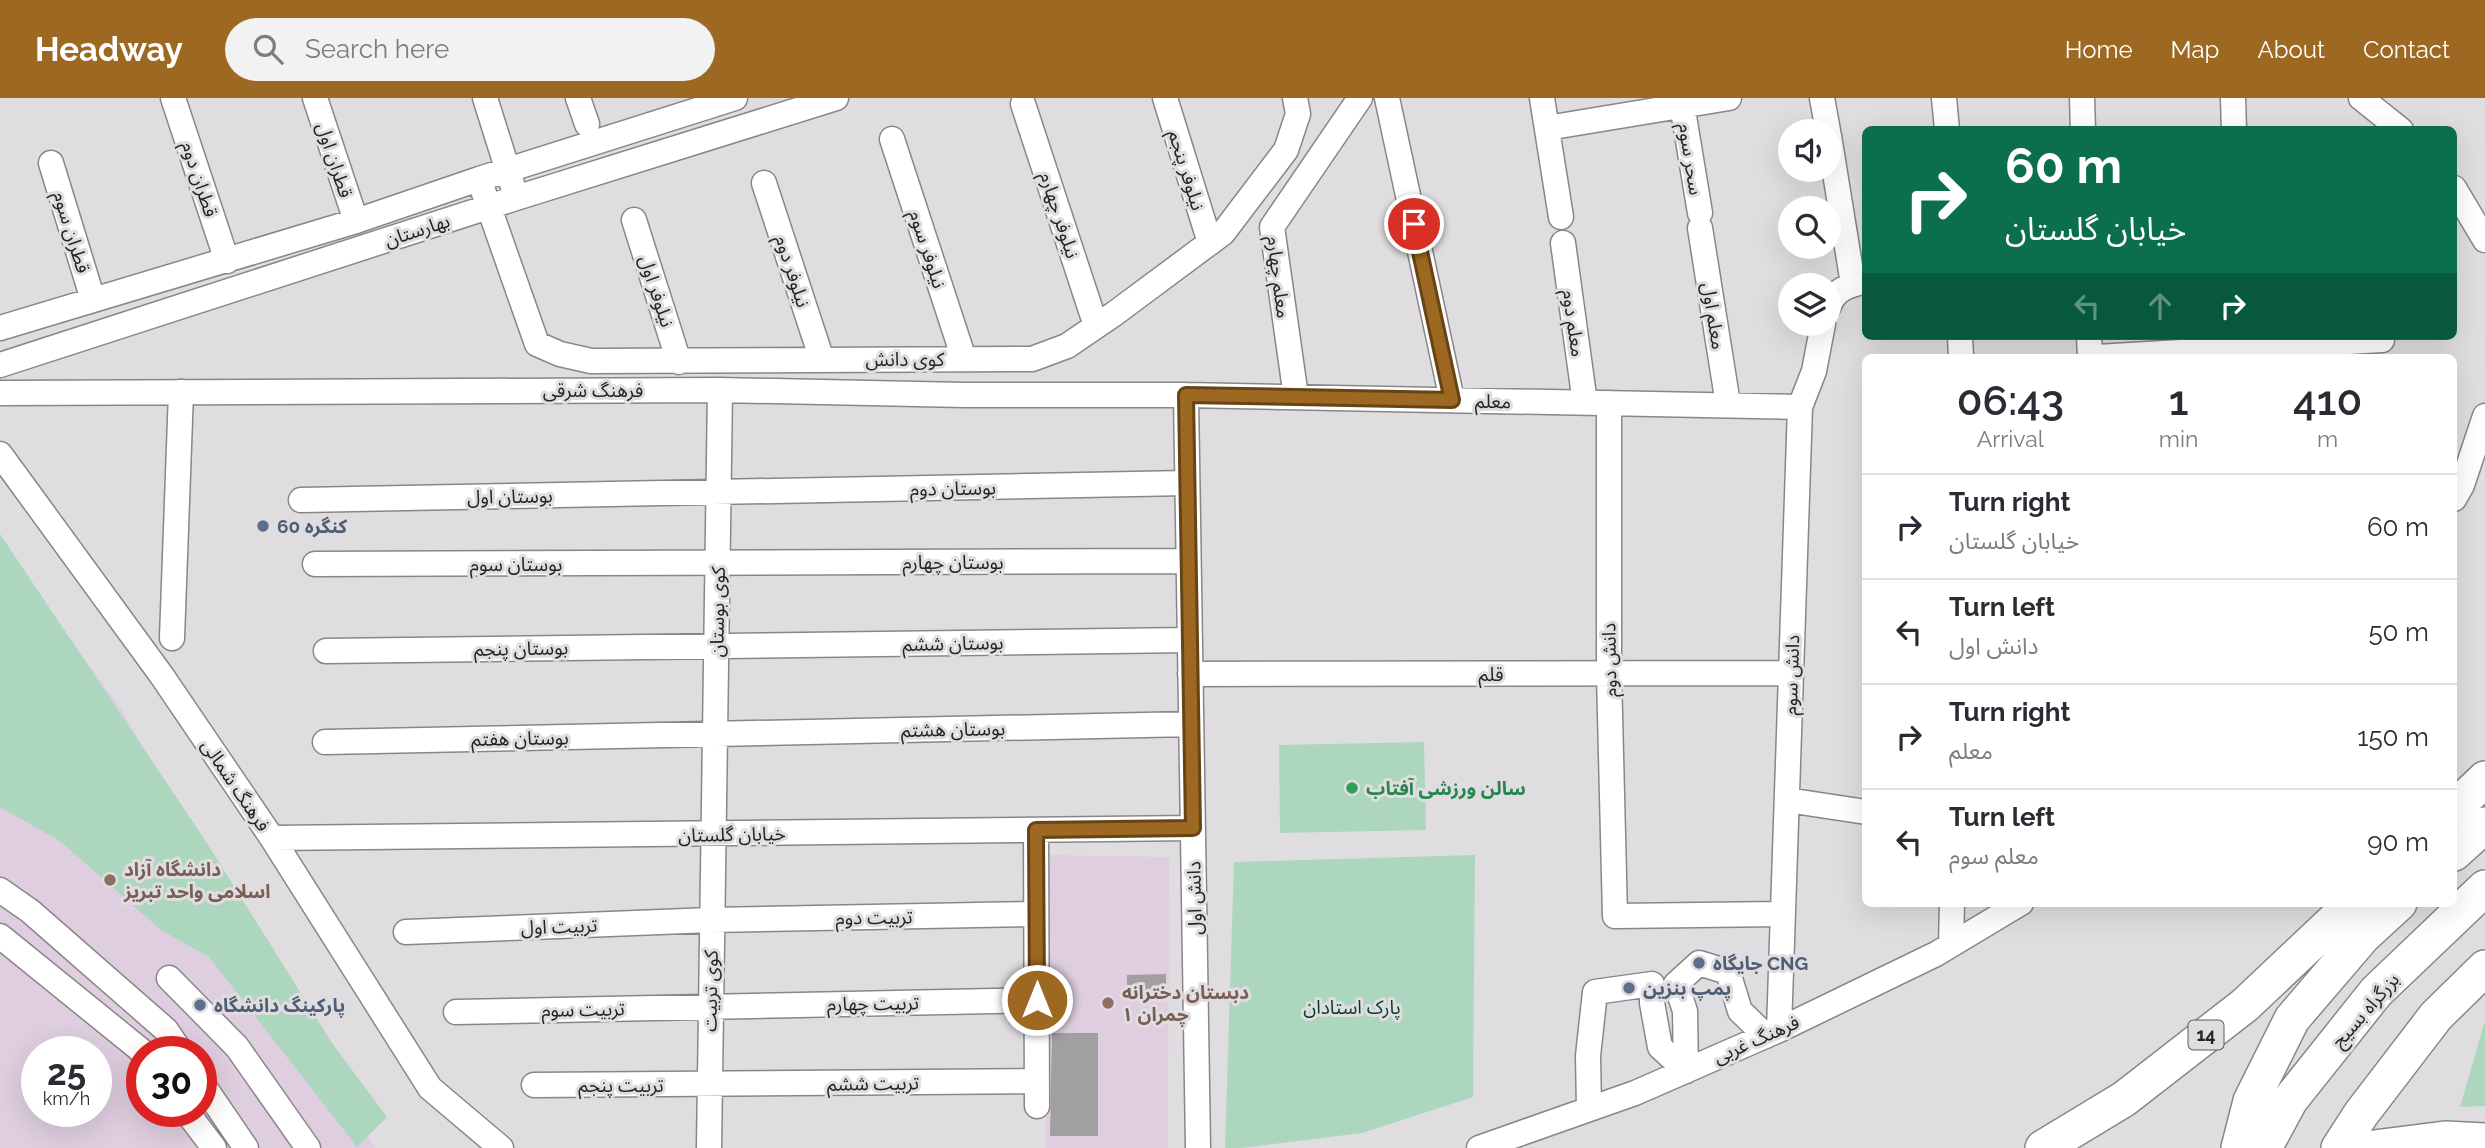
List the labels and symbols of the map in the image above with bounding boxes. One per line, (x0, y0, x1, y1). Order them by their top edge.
street label: قطران اول (312, 120, 357, 201)
street label: سحر سوم (1671, 122, 1708, 197)
street label: نیلوفر پنجم (1161, 127, 1210, 214)
street label: قطران دوم (174, 138, 223, 221)
street label: نیلوفر چهارم (1032, 169, 1084, 262)
street label: قطران سوم (45, 188, 95, 277)
pin (1384, 194, 1444, 254)
street label: نیلوفر سوم (901, 207, 951, 292)
street label: بهارستان (382, 209, 453, 252)
street label: نیلوفر دوم (767, 232, 815, 311)
street label: معلم چهارم (1259, 235, 1295, 320)
street label: نیلوفر اول (634, 252, 679, 330)
street label: معلم اول (1694, 281, 1730, 352)
street label: معلم دوم (1554, 288, 1590, 359)
street label: کوی دانش (866, 348, 946, 371)
street label: فرهنگ شرقی (543, 379, 643, 402)
street label: معلم (1475, 390, 1511, 416)
street label: بوستان دوم (910, 476, 996, 504)
street label: بوستان اول (467, 484, 553, 509)
place label: کنگره 60 (277, 515, 347, 538)
marker: کنگره 60 (255, 518, 271, 534)
street label: بوستان چهارم (902, 551, 1004, 577)
street label: بوستان سوم (470, 553, 562, 579)
street label: کوی بوستان (705, 565, 730, 658)
street label: دانش دوم (1597, 623, 1625, 697)
street label: بوستان ششم (902, 631, 1004, 659)
street label: دانش سوم (1779, 634, 1807, 716)
street label: بوستان پنجم (474, 636, 568, 664)
street label: قلم (1479, 663, 1503, 689)
street label: بوستان هشتم (901, 717, 1005, 745)
street label: بوستان هفتم (471, 726, 569, 754)
street label: فرهنگ شمالی (196, 735, 275, 836)
place label: سالن ورزشی آفتاب (1366, 777, 1526, 800)
marker: سالن ورزشی آفتاب (1344, 780, 1360, 796)
street label: خیابان گلستان (678, 822, 786, 846)
place label: دانشگاه آزاد اسلامی واحد تبریز (123, 858, 270, 903)
street label: دانش اول (1182, 861, 1207, 935)
marker: دانشگاه آزاد اسلامی واحد تبریز (102, 872, 118, 888)
street label: تربیت دوم (835, 905, 913, 933)
street label: تربیت اول (520, 914, 598, 939)
street label: کوی تربیت (698, 949, 723, 1032)
place label: جایگاه CNG (1713, 952, 1808, 974)
marker: جایگاه CNG (1691, 955, 1707, 971)
position arrow (1000, 963, 1074, 1037)
street label: بزرگراه بسیج (2327, 968, 2406, 1054)
place label: پمپ بنزین (1643, 977, 1731, 1001)
marker: پمپ بنزین (1621, 980, 1637, 996)
place label: دبستان دخترانه چمران ۱ (1122, 981, 1249, 1027)
street label: تربیت چهارم (827, 991, 919, 1019)
place label: پارکینگ دانشگاه (214, 994, 345, 1018)
marker: دبستان دخترانه چمران ۱ (1100, 995, 1116, 1011)
park label: پارک استادان (1303, 996, 1401, 1020)
marker: پارکینگ دانشگاه (192, 997, 208, 1013)
street label: تربیت سوم (541, 997, 625, 1025)
street label: فرهنگ غربی (1710, 1010, 1803, 1069)
road number: 14 (2188, 1020, 2224, 1050)
speed limit sign: 30 (126, 1036, 217, 1127)
street label: تربیت ششم (827, 1071, 919, 1099)
street label: تربیت پنجم (578, 1074, 664, 1100)

